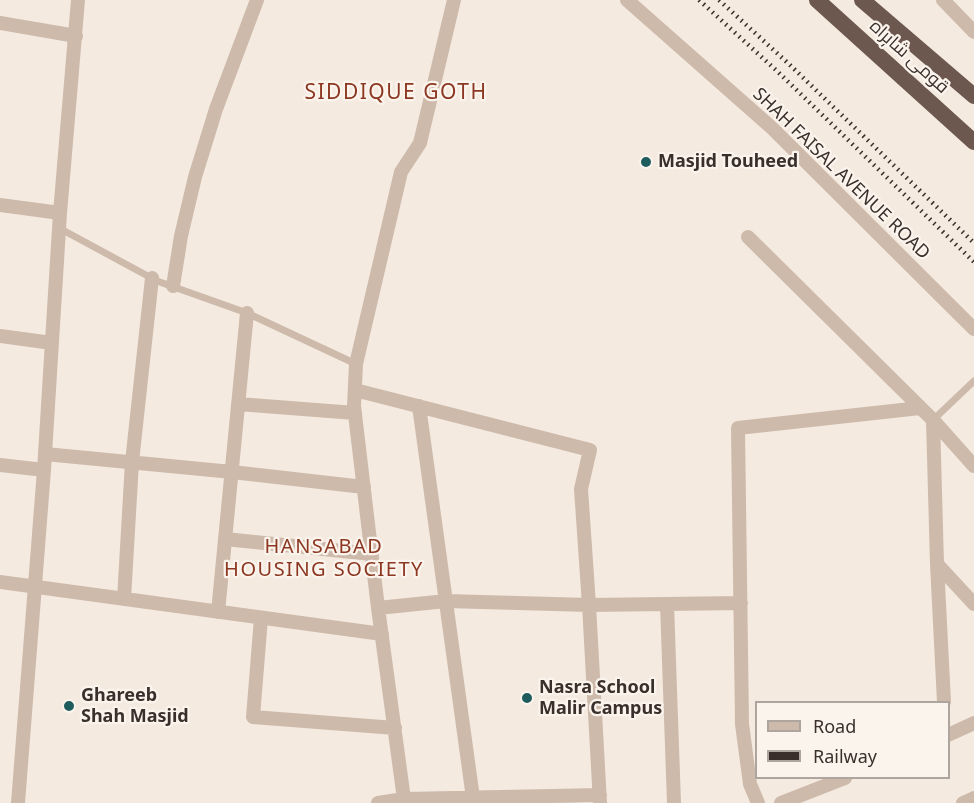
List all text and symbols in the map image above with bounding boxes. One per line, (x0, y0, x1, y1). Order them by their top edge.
street label: قومی شاہراہ (865, 16, 953, 98)
district label: SIDDIQUE GOTH (304, 80, 488, 106)
street label: SHAH FAISAL AVENUE ROAD (748, 84, 934, 264)
place label: Masjid Touheed (658, 151, 798, 173)
marker: Masjid Touheed (639, 155, 653, 169)
district label: HANSABAD HOUSING SOCIETY (224, 535, 424, 582)
place label: Nasra School Malir Campus (539, 677, 662, 720)
place label: Ghareeb Shah Masjid (81, 685, 189, 728)
marker: Nasra School Malir Campus (520, 691, 534, 705)
marker: Ghareeb Shah Masjid (62, 699, 76, 713)
legend (755, 701, 950, 779)
text: Road (813, 714, 856, 738)
text: Railway (813, 744, 877, 768)

